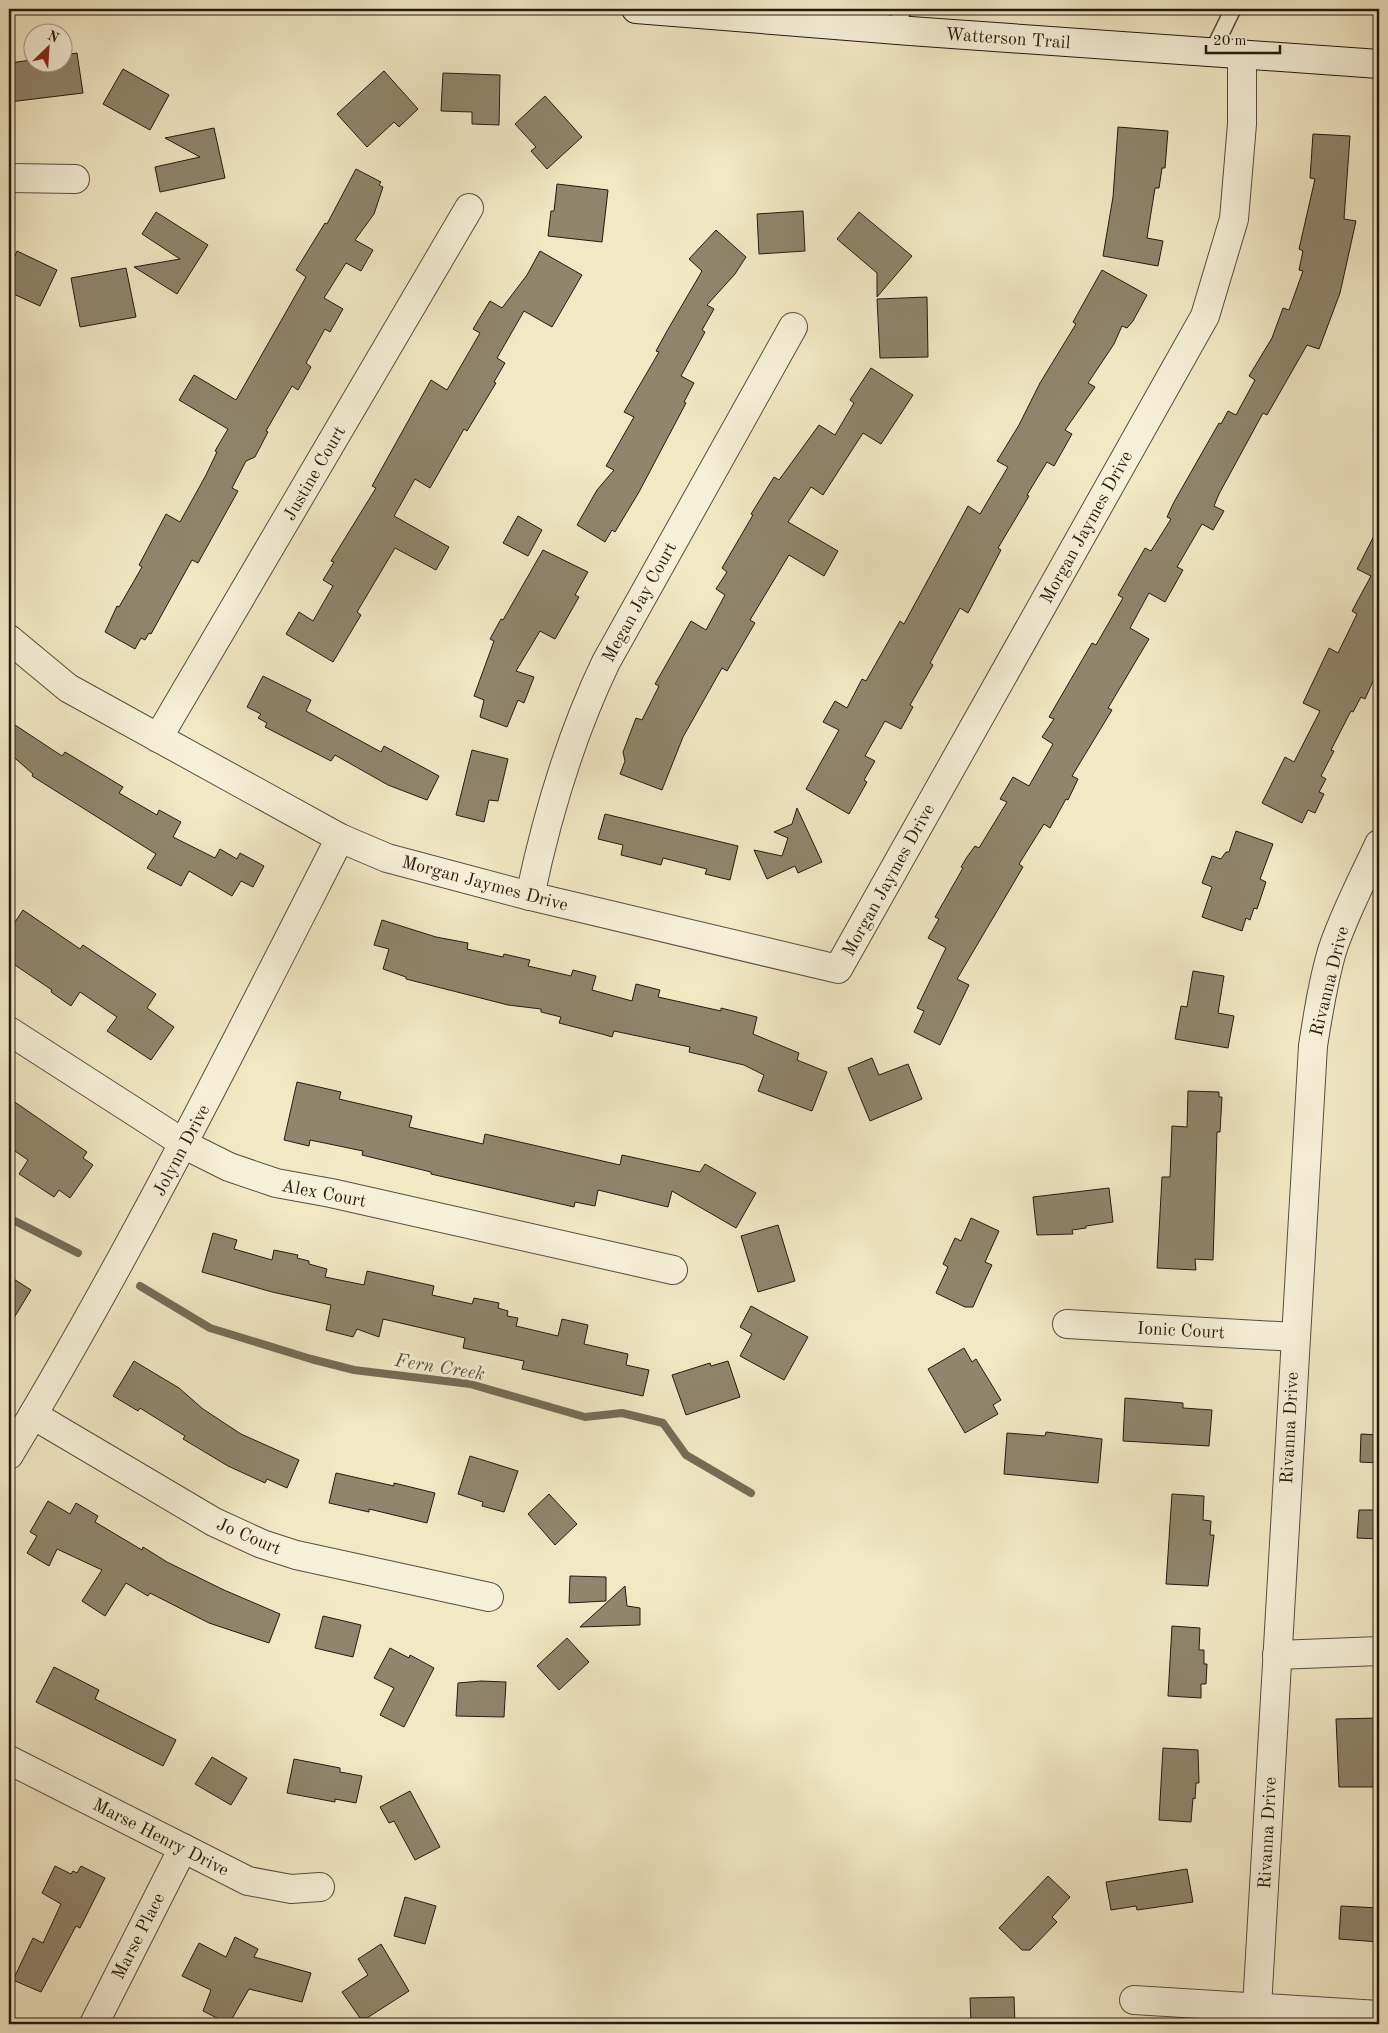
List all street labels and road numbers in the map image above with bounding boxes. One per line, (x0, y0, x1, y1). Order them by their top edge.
street label: Watterson Trail (945, 26, 1071, 52)
street label: Justine Court (281, 423, 349, 524)
street label: Morgan Jaymes Drive (1037, 448, 1136, 607)
street label: Megan Jay Court (600, 540, 680, 665)
street label: Morgan Jaymes Drive (839, 801, 938, 960)
street label: Morgan Jaymes Drive (400, 853, 570, 915)
street label: Rivanna Drive (1308, 925, 1352, 1038)
street label: Jolynn Drive (150, 1102, 213, 1199)
street label: Alex Court (280, 1177, 368, 1211)
street label: Ionic Court (1137, 1320, 1225, 1342)
street label: Rivanna Drive (1278, 1372, 1302, 1485)
street label: Jo Court (214, 1515, 283, 1558)
street label: Rivanna Drive (1256, 1777, 1280, 1890)
street label: Marse Henry Drive (90, 1796, 231, 1880)
street label: Marse Place (109, 1890, 168, 1983)

